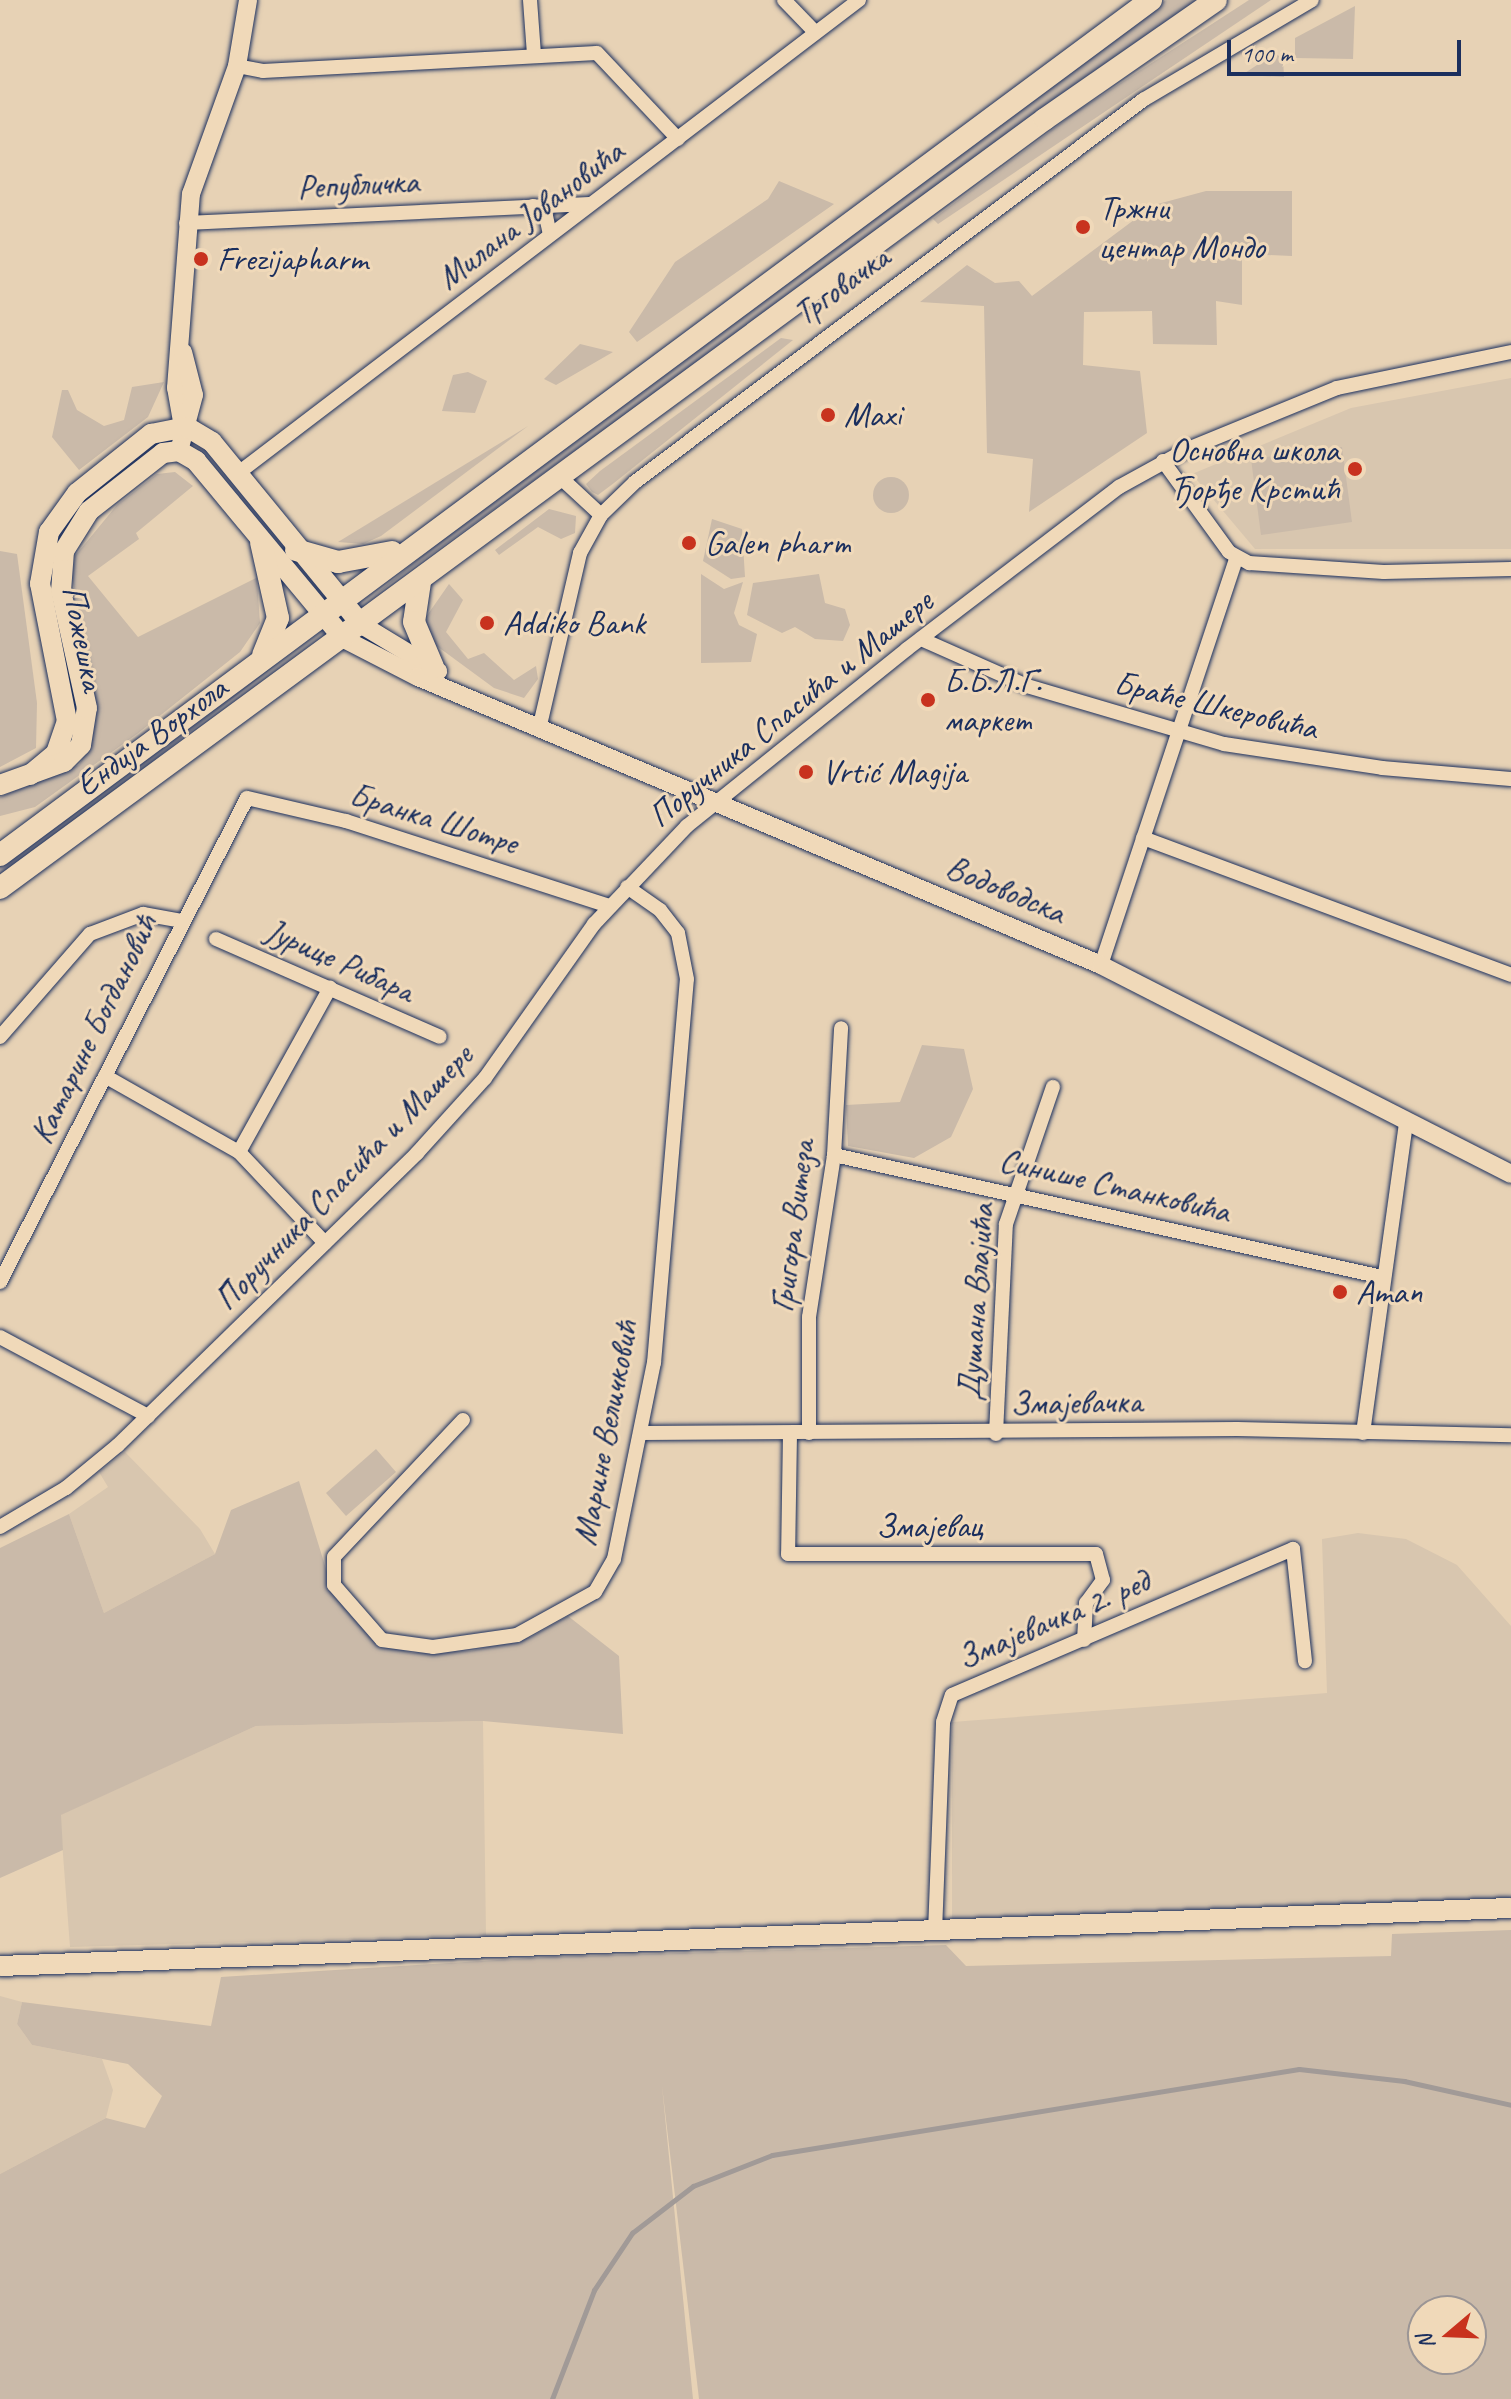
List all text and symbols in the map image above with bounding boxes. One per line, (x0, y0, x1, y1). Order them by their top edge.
scale bar (1231, 24, 1465, 74)
text: 100 m (1241, 39, 1293, 69)
street label: Милана Јовановића (429, 131, 631, 297)
street label: Републичка (296, 160, 420, 208)
place label: Тржни центар Мондо (1099, 187, 1265, 266)
marker: Тржни центар Мондо (1074, 218, 1092, 236)
street label: Трговачка (785, 237, 897, 333)
place label: Frezijapharm (217, 239, 368, 279)
marker: Frezijapharm (192, 250, 210, 268)
place label: Maxi (844, 395, 901, 435)
marker: Maxi (819, 406, 837, 424)
place label: Основна школа Ђорђе Крстић (1170, 429, 1339, 508)
marker: Основна школа Ђорђе Крстић (1346, 460, 1364, 478)
place label: Galen pharm (705, 523, 851, 563)
marker: Galen pharm (680, 534, 698, 552)
street label: Поручника Спасића и Машере (639, 580, 941, 836)
street label: Пожешка (54, 582, 114, 694)
place label: Addiko Bank (503, 603, 646, 643)
marker: Addiko Bank (478, 614, 496, 632)
place label: Б.Б.Л.Г. маркет (944, 660, 1042, 740)
street label: Браће Шкеровића (1111, 662, 1321, 748)
street label: Ендија Ворхола (67, 668, 235, 804)
marker: Б.Б.Л.Г. маркет (919, 691, 937, 709)
place label: Vrtić Magija (822, 752, 967, 792)
marker: Vrtić Magija (797, 763, 815, 781)
street label: Бранка Шотре (345, 773, 523, 863)
street label: Водоводска (940, 846, 1072, 932)
street label: Јурице Рибара (259, 909, 421, 1011)
street label: Катарине Богдановић (21, 910, 165, 1148)
street label: Поручника Спасића и Машере (205, 1035, 481, 1319)
street label: Григора Витеза (761, 1138, 823, 1314)
street label: Синише Станковића (996, 1139, 1234, 1231)
street label: Душана Влајића (948, 1202, 1002, 1402)
place label: Aman (1356, 1272, 1422, 1312)
marker: Aman (1331, 1283, 1349, 1301)
street label: Марине Величковић (563, 1317, 647, 1549)
street label: Змајевачка (1010, 1380, 1142, 1424)
street label: Змајевац (876, 1506, 982, 1546)
street label: Змајевачка 2. ред (951, 1560, 1155, 1678)
north arrow (1407, 2295, 1487, 2375)
text: N (1411, 2331, 1442, 2353)

